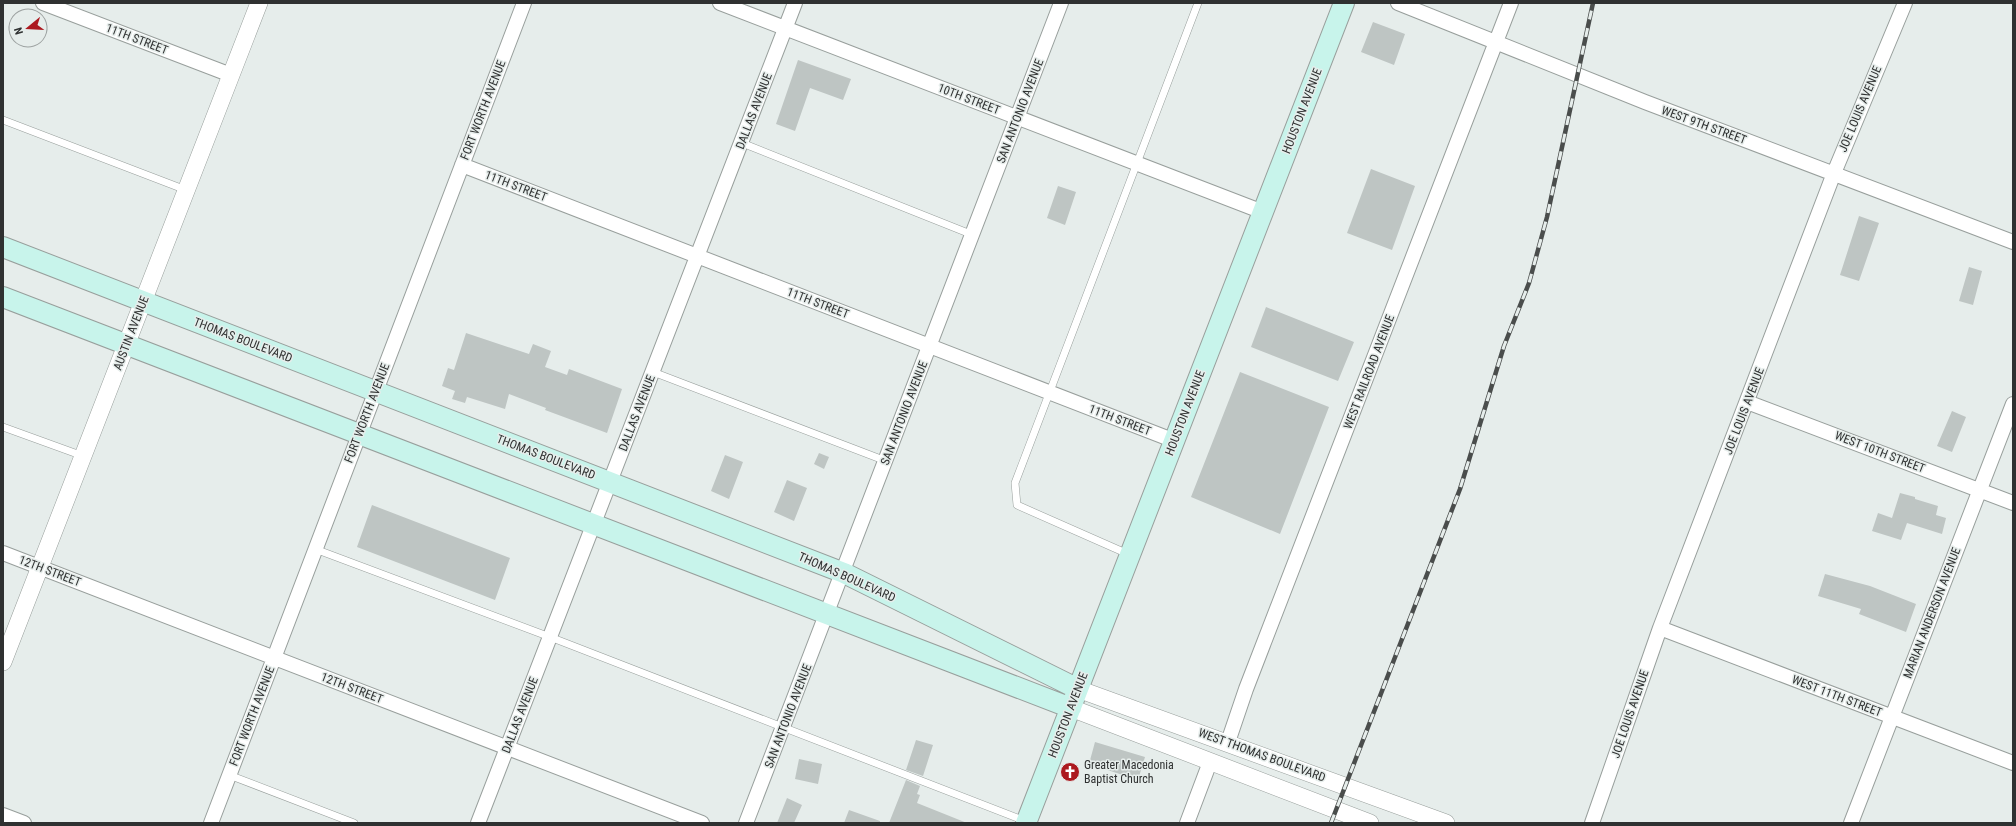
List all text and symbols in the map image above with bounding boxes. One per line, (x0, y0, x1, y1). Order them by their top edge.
north arrow (8, 8, 48, 48)
street label: 11TH STREET (104, 21, 170, 57)
text: N (12, 25, 26, 36)
street label: SAN ANTONIO AVENUE (994, 57, 1046, 165)
street label: FORT WORTH AVENUE (458, 58, 508, 162)
street label: JOE LOUIS AVENUE (1836, 64, 1884, 154)
street label: HOUSTON AVENUE (1279, 66, 1325, 156)
street label: DALLAS AVENUE (733, 71, 775, 151)
street label: 10TH STREET (936, 81, 1002, 117)
street label: WEST 9TH STREET (1660, 103, 1748, 147)
street label: 11TH STREET (483, 168, 549, 204)
street label: 11TH STREET (785, 285, 851, 321)
street label: AUSTIN AVENUE (110, 294, 152, 372)
street label: WEST RAILROAD AVENUE (1341, 313, 1397, 431)
street label: THOMAS BOULEVARD (192, 315, 294, 365)
street label: SAN ANTONIO AVENUE (878, 359, 930, 467)
street label: FORT WORTH AVENUE (342, 361, 392, 465)
street label: JOE LOUIS AVENUE (1721, 365, 1767, 457)
street label: HOUSTON AVENUE (1162, 368, 1208, 458)
street label: DALLAS AVENUE (616, 373, 658, 453)
street label: 11TH STREET (1087, 402, 1153, 438)
street label: WEST 10TH STREET (1833, 428, 1927, 476)
street label: THOMAS BOULEVARD (495, 432, 597, 482)
street label: MARIAN ANDERSON AVENUE (1901, 546, 1963, 680)
street label: THOMAS BOULEVARD (796, 549, 898, 605)
street label: 12TH STREET (17, 553, 83, 589)
street label: SAN ANTONIO AVENUE (762, 662, 814, 770)
street label: FORT WORTH AVENUE (227, 664, 277, 768)
street label: JOE LOUIS AVENUE (1608, 668, 1652, 760)
street label: 12TH STREET (319, 670, 385, 706)
street label: HOUSTON AVENUE (1045, 670, 1091, 760)
street label: WEST 11TH STREET (1790, 672, 1884, 720)
street label: DALLAS AVENUE (499, 675, 541, 755)
street label: WEST THOMAS BOULEVARD (1196, 725, 1328, 785)
place label: Greater Macedonia Baptist Church (1084, 758, 1174, 786)
church icon: Greater Macedonia Baptist Church (1059, 761, 1081, 783)

